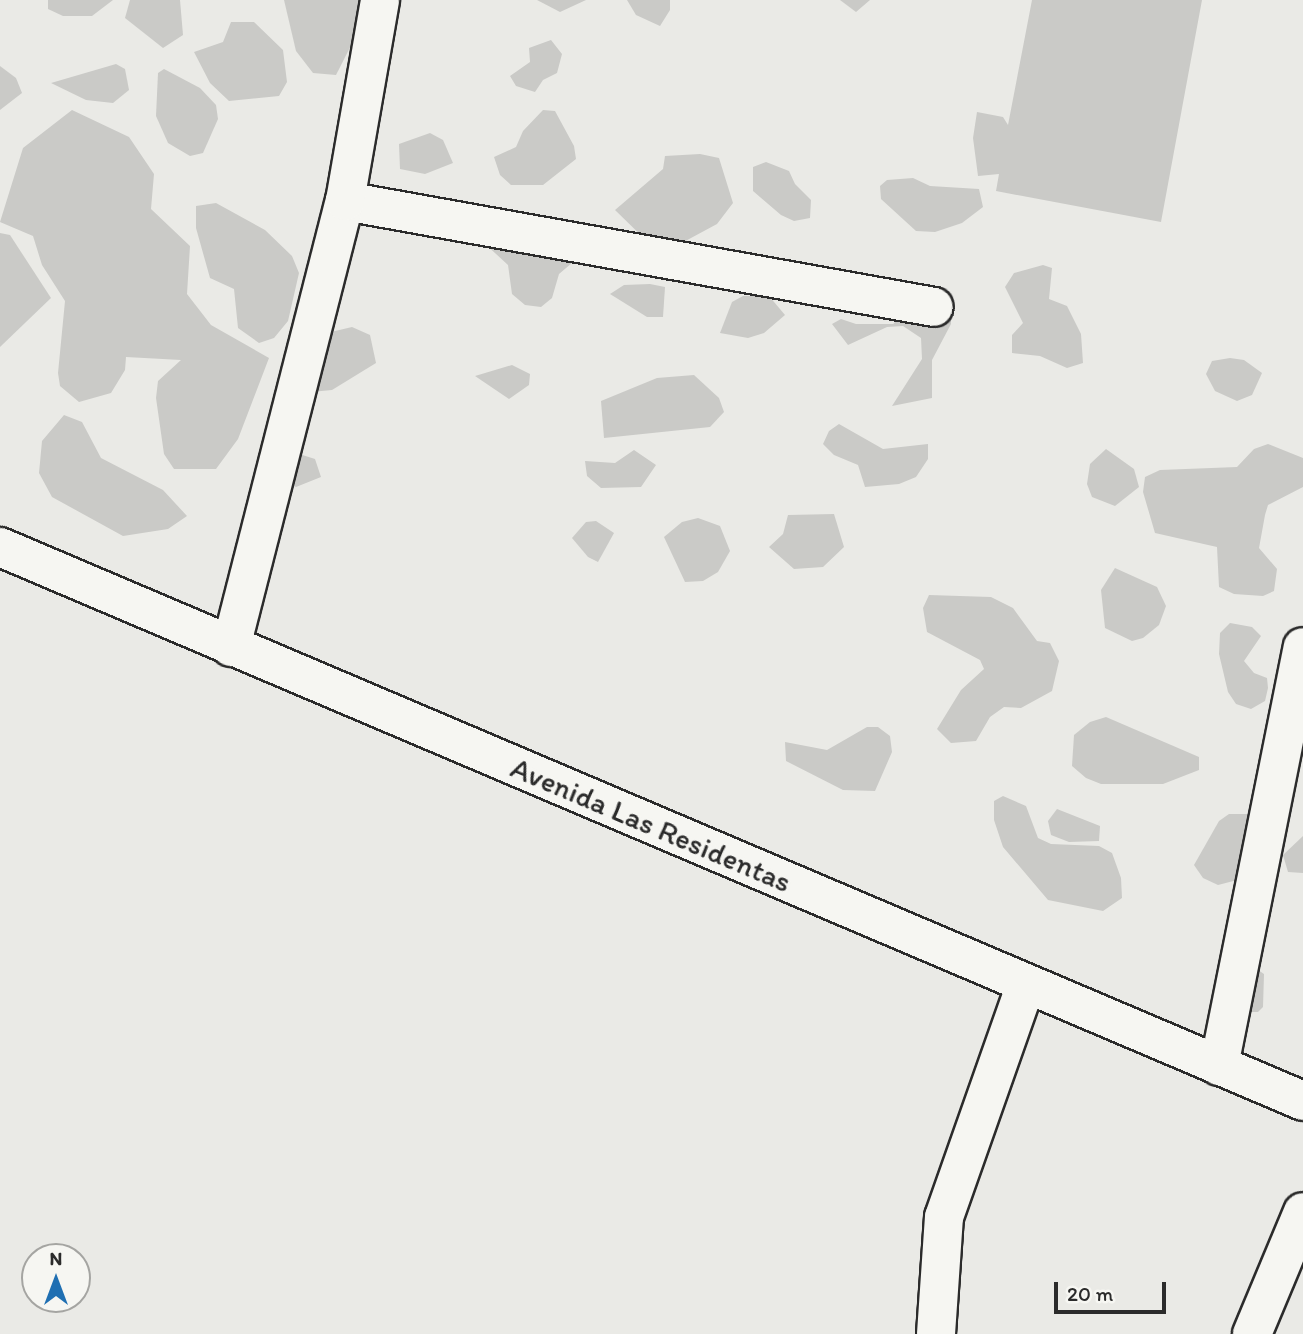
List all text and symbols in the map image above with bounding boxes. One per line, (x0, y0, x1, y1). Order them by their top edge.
street label: Avenida Las Residentas (505, 750, 797, 900)
north arrow (21, 1243, 91, 1313)
text: N (50, 1247, 62, 1270)
scale bar (1058, 1268, 1170, 1312)
text: 20 m (1067, 1281, 1113, 1306)

